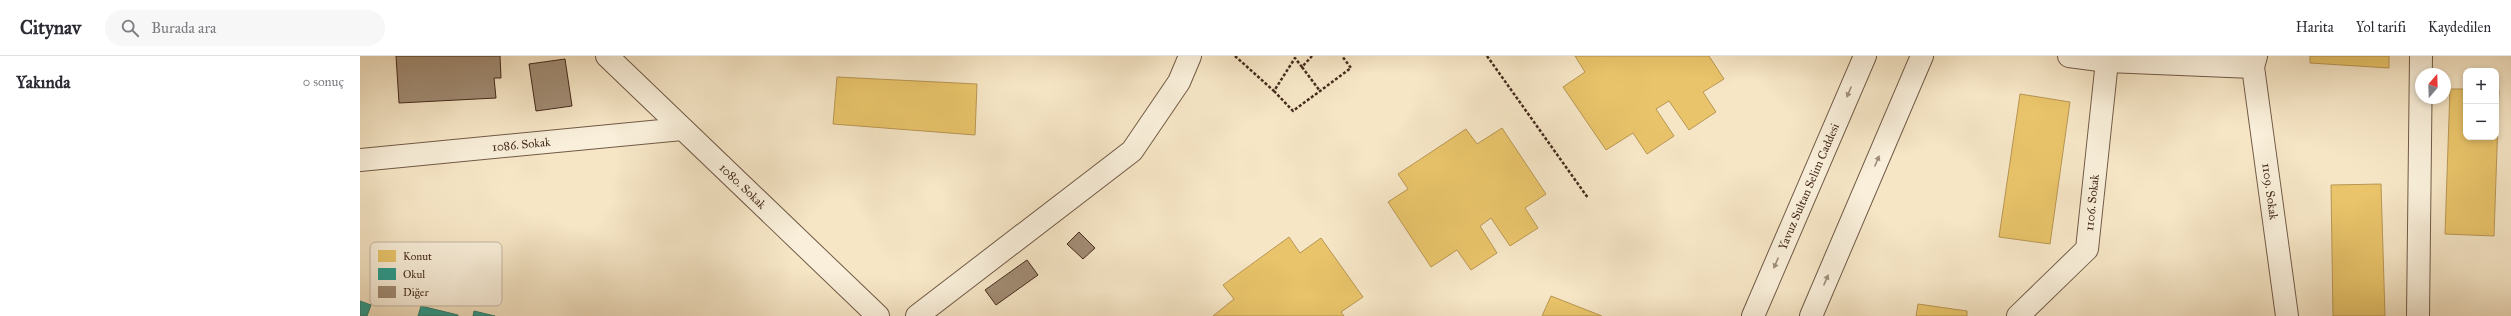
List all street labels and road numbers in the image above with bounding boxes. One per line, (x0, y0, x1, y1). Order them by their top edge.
street label: Yavuz Sultan Selim Caddesi (1775, 120, 1842, 252)
street label: 1086. Sokak (491, 135, 551, 154)
street label: 1080. Sokak (716, 161, 769, 212)
street label: 1109. Sokak (2259, 162, 2281, 221)
street label: 1106. Sokak (2082, 173, 2102, 231)

